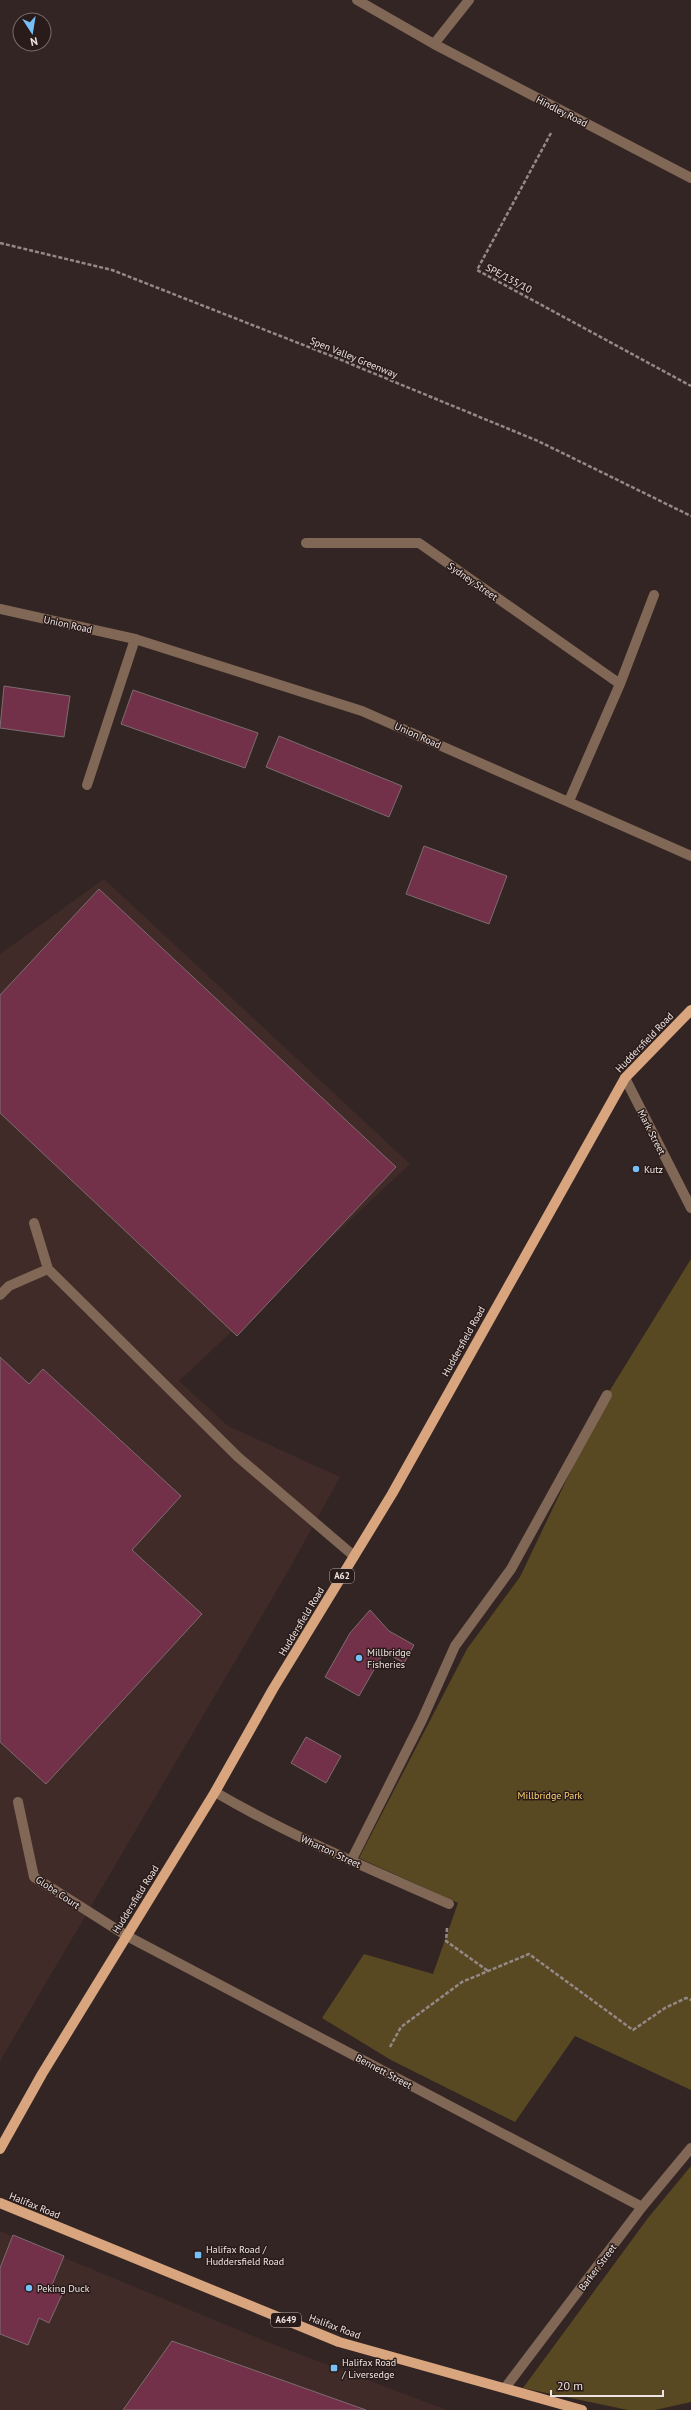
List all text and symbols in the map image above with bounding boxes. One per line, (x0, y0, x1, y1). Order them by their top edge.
north arrow (12, 12, 52, 52)
text: N (29, 34, 39, 49)
street label: Hindley Road (534, 93, 590, 130)
street label: SPE/135/10 (483, 261, 535, 296)
street label: Spen Valley Greenway (308, 334, 400, 381)
street label: Sydney Street (445, 559, 501, 604)
street label: Union Road (42, 613, 93, 636)
street label: Union Road (393, 719, 443, 751)
street label: Huddersfield Road (613, 1010, 676, 1075)
street label: Mark Street (635, 1107, 669, 1158)
place label: Kutz (644, 1163, 663, 1176)
marker: Kutz (631, 1164, 641, 1174)
street label: Huddersfield Road (439, 1304, 488, 1379)
road number: A62 (330, 1569, 354, 1583)
street label: Huddersfield Road (276, 1584, 327, 1658)
place label: Millbridge Fisheries (367, 1646, 411, 1671)
marker: Millbridge Fisheries (354, 1653, 364, 1663)
park label: Millbridge Park (518, 1789, 583, 1802)
street label: Wharton Street (299, 1832, 363, 1871)
street label: Huddersfield Road (109, 1863, 162, 1936)
street label: Globe Court (33, 1873, 83, 1912)
street label: Bennett Street (353, 2051, 415, 2092)
street label: Halifax Road (7, 2189, 62, 2222)
street label: Barker Street (575, 2241, 620, 2293)
place label: Halifax Road / Huddersfield Road (206, 2243, 284, 2268)
marker: Halifax Road / Huddersfield Road (193, 2250, 203, 2260)
place label: Peking Duck (37, 2282, 90, 2295)
marker: Peking Duck (24, 2283, 34, 2293)
street label: Halifax Road (307, 2311, 362, 2342)
road number: A649 (271, 2313, 301, 2327)
place label: Halifax Road / Liversedge (341, 2356, 396, 2381)
marker: Halifax Road / Liversedge (329, 2363, 339, 2373)
scale bar (551, 2372, 663, 2398)
text: 20 m (557, 2378, 583, 2393)

